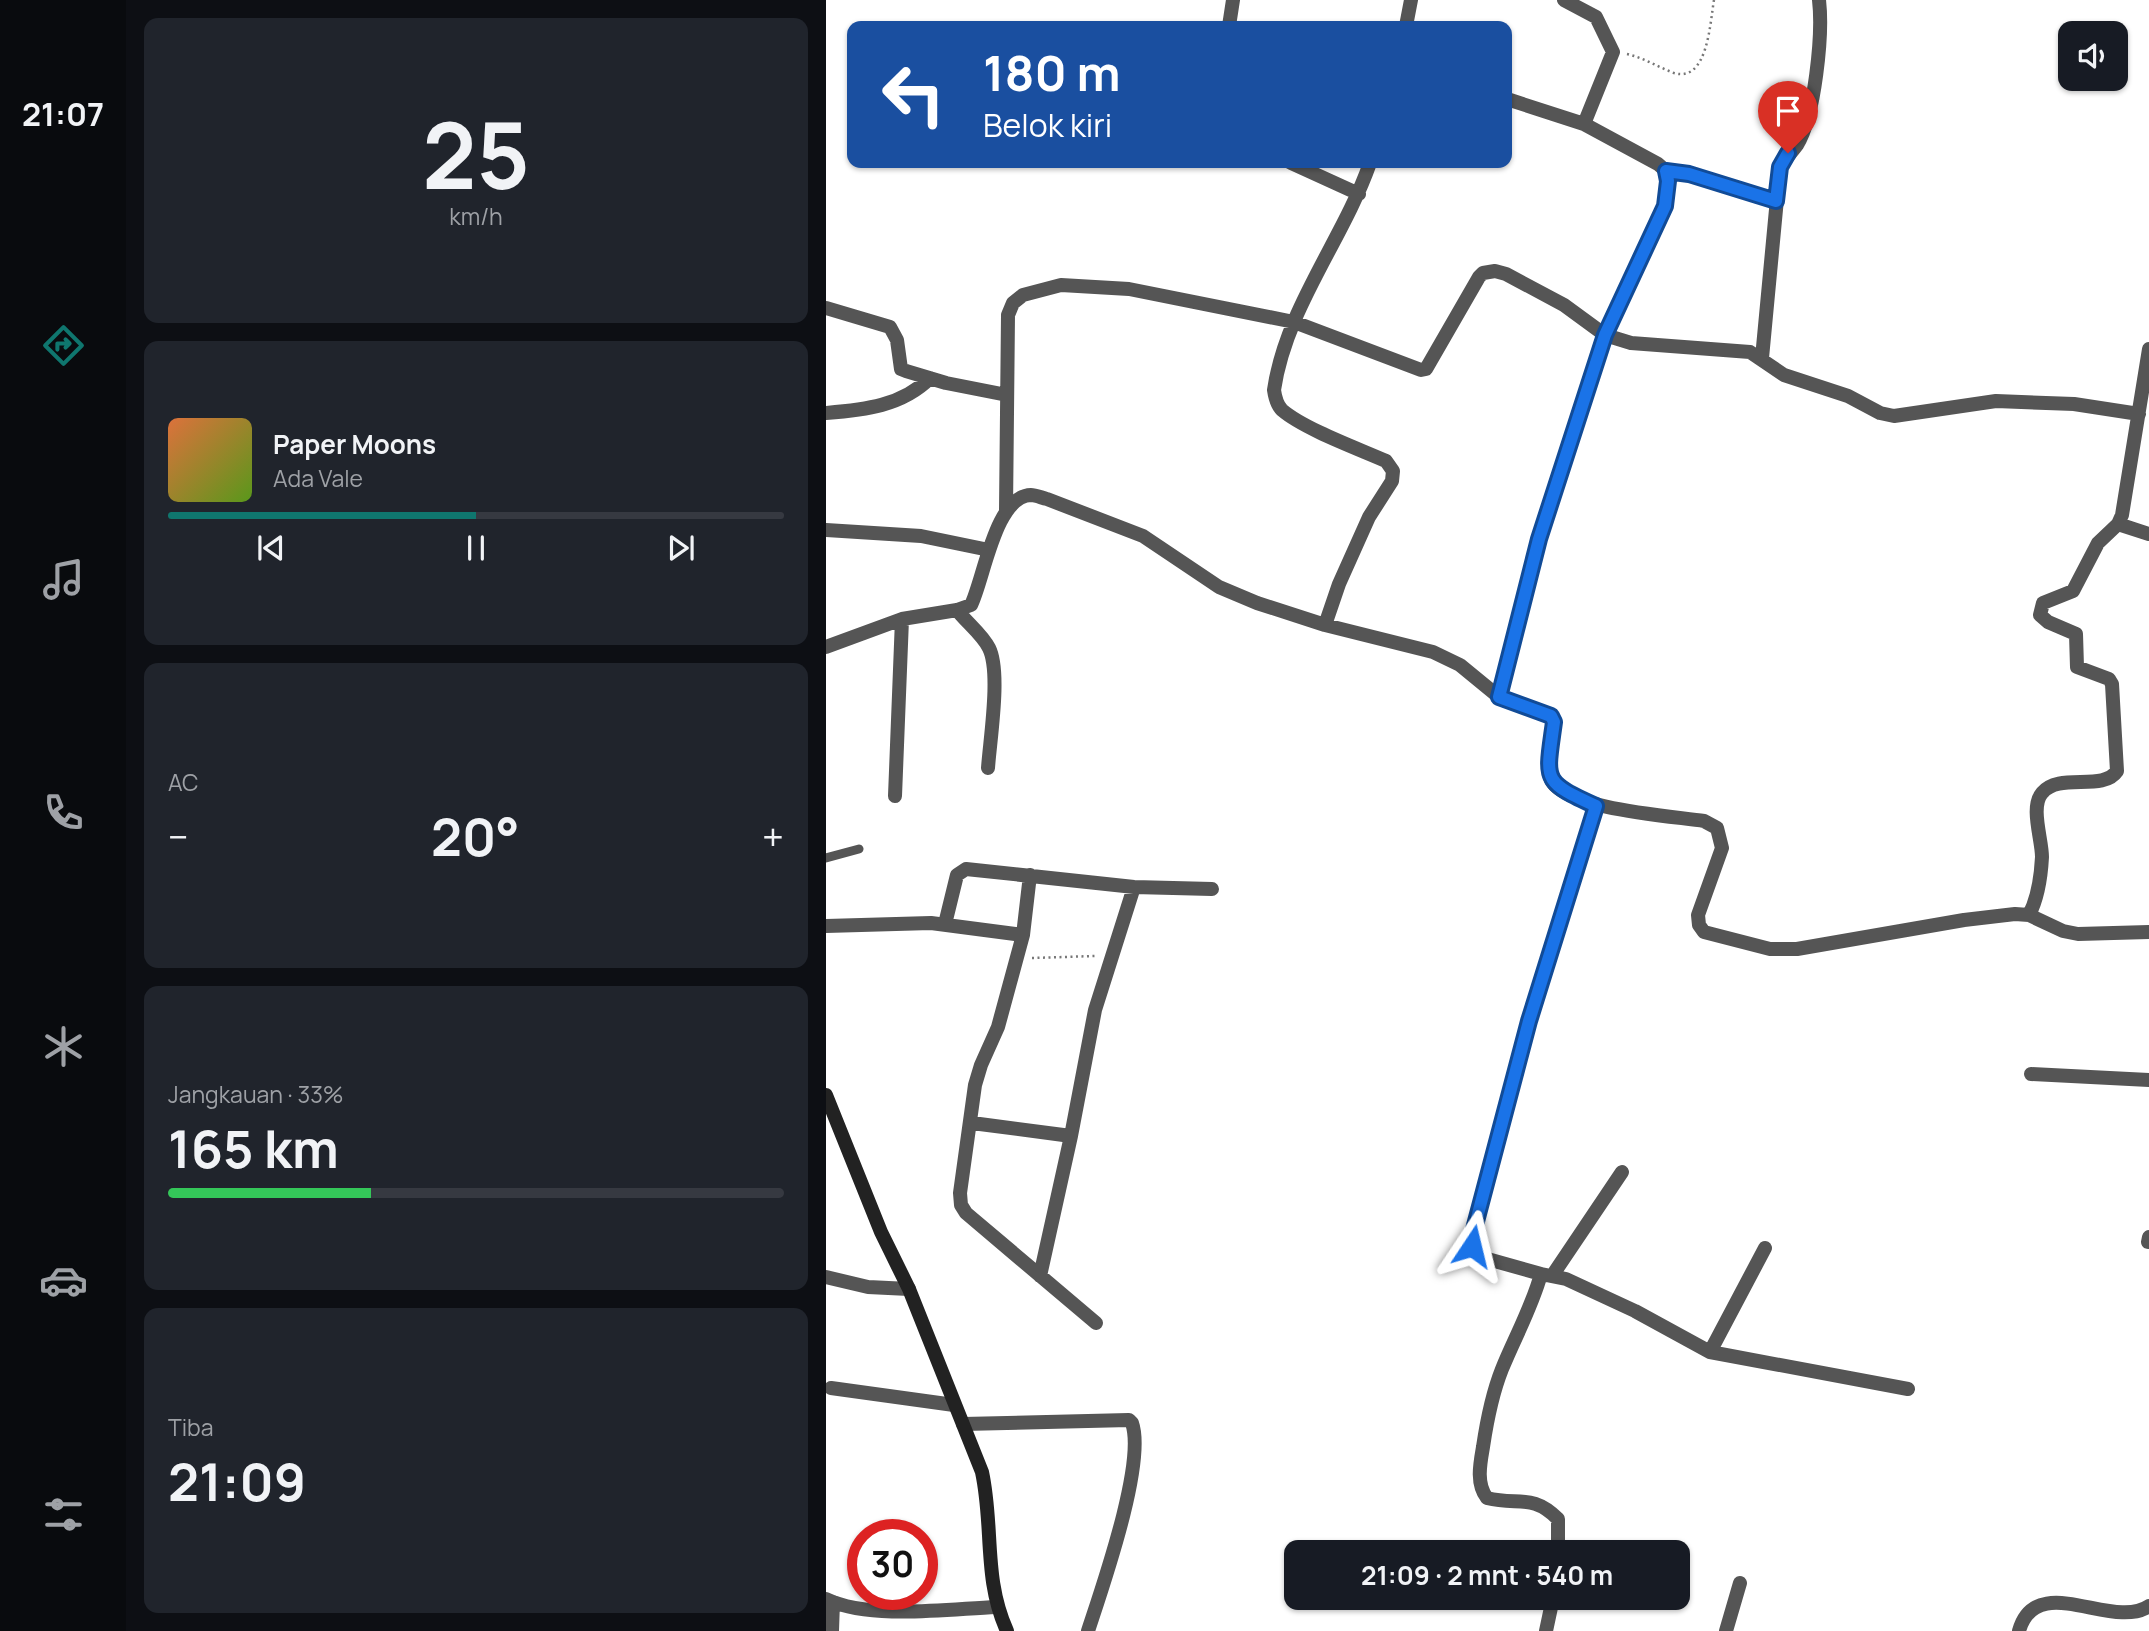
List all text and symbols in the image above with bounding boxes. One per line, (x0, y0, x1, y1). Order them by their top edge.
map controls (2058, 21, 2128, 91)
button: sound (2058, 21, 2128, 91)
text: 180 m (983, 39, 1121, 106)
icon: left (868, 49, 959, 140)
pin (1758, 81, 1818, 153)
text: 21:07 (22, 92, 104, 136)
text: 25 (422, 92, 530, 216)
icon: arrive (1769, 92, 1807, 130)
text: Belok kiri (983, 103, 1112, 147)
text: km/h (449, 200, 503, 232)
icon: directions (39, 321, 88, 370)
text: Paper Moons (273, 426, 436, 462)
text: Ada Vale (273, 462, 363, 494)
icon: previous (252, 529, 290, 567)
icon: pause (457, 529, 495, 567)
icon: next (662, 529, 700, 567)
icon: music (39, 555, 88, 604)
text: AC (168, 766, 199, 798)
icon: phone (39, 788, 88, 837)
text: 20° (431, 801, 520, 872)
text: − (168, 810, 189, 862)
text: + (762, 810, 784, 862)
icon: climate (39, 1022, 88, 1071)
text: Jangkauan · 33% (168, 1078, 344, 1110)
text: 165 km (168, 1113, 339, 1184)
position arrow (1435, 1209, 1509, 1283)
icon: car (39, 1256, 88, 1305)
text: Tiba (168, 1411, 213, 1443)
text: 21:09 (168, 1446, 306, 1517)
icon: filters (39, 1490, 88, 1539)
speed limit sign: 30 (847, 1519, 938, 1610)
text: 21:09 · 2 mnt · 540 m (1361, 1557, 1613, 1593)

